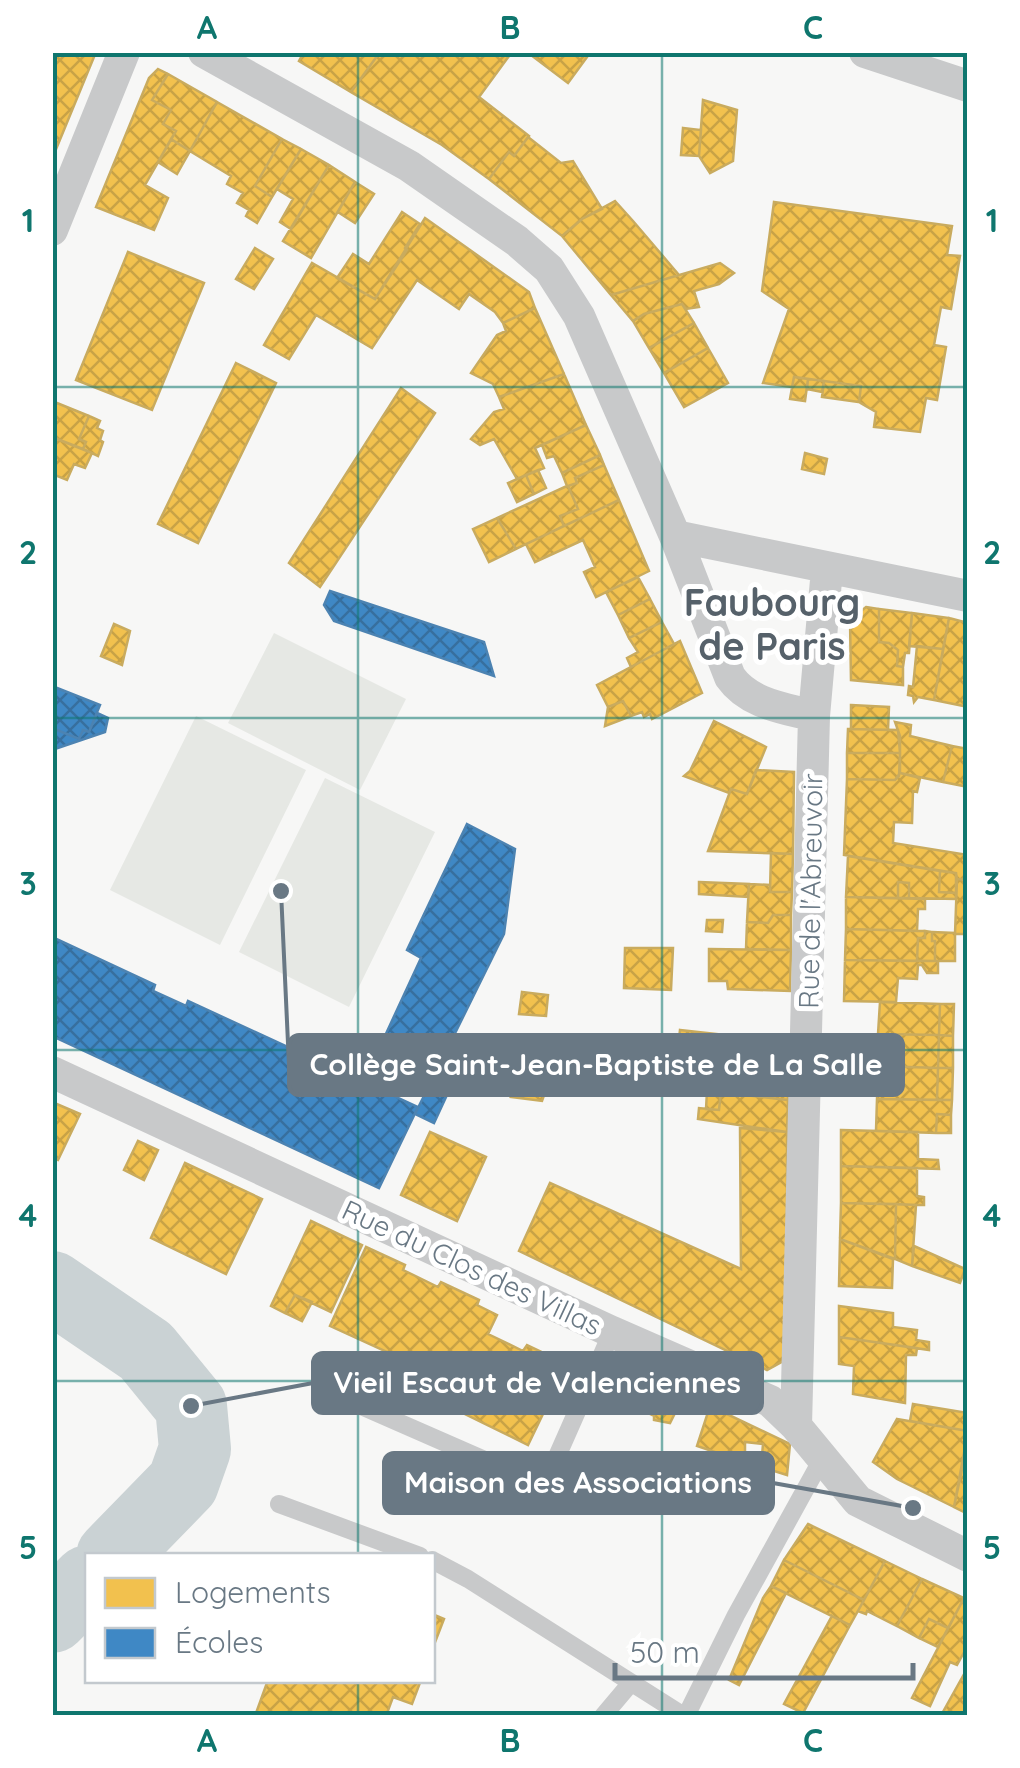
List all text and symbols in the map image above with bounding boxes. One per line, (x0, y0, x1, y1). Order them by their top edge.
text: A (197, 7, 218, 47)
text: B (500, 7, 520, 47)
text: C (803, 7, 823, 47)
text: 1 (22, 200, 34, 240)
text: 1 (986, 200, 998, 240)
text: 2 (19, 532, 37, 572)
text: 2 (983, 532, 1001, 572)
district label: Faubourg de Paris (684, 578, 860, 670)
street label: Rue de l'Abreuvoir (790, 773, 830, 1009)
text: 3 (19, 863, 37, 903)
text: 3 (983, 863, 1001, 903)
callout: Collège Saint-Jean-Baptiste de La Salle (289, 1035, 903, 1095)
text: Collège Saint-Jean-Baptiste de La Salle (309, 1045, 883, 1083)
street label: Rue du Clos des Villas (337, 1192, 607, 1342)
text: 4 (19, 1195, 38, 1235)
text: 4 (983, 1195, 1002, 1235)
callout: Vieil Escaut de Valenciennes (313, 1353, 762, 1413)
text: Vieil Escaut de Valenciennes (333, 1363, 741, 1401)
callout: Maison des Associations (384, 1453, 773, 1513)
text: Maison des Associations (404, 1463, 752, 1501)
text: 5 (19, 1527, 37, 1567)
text: 5 (983, 1527, 1001, 1567)
legend (85, 1553, 435, 1683)
text: Logements (175, 1573, 331, 1611)
scale bar (615, 1618, 912, 1680)
text: Écoles (175, 1623, 263, 1661)
text: 50 m (630, 1633, 700, 1671)
text: A (197, 1720, 218, 1760)
text: B (500, 1720, 520, 1760)
text: C (803, 1720, 823, 1760)

